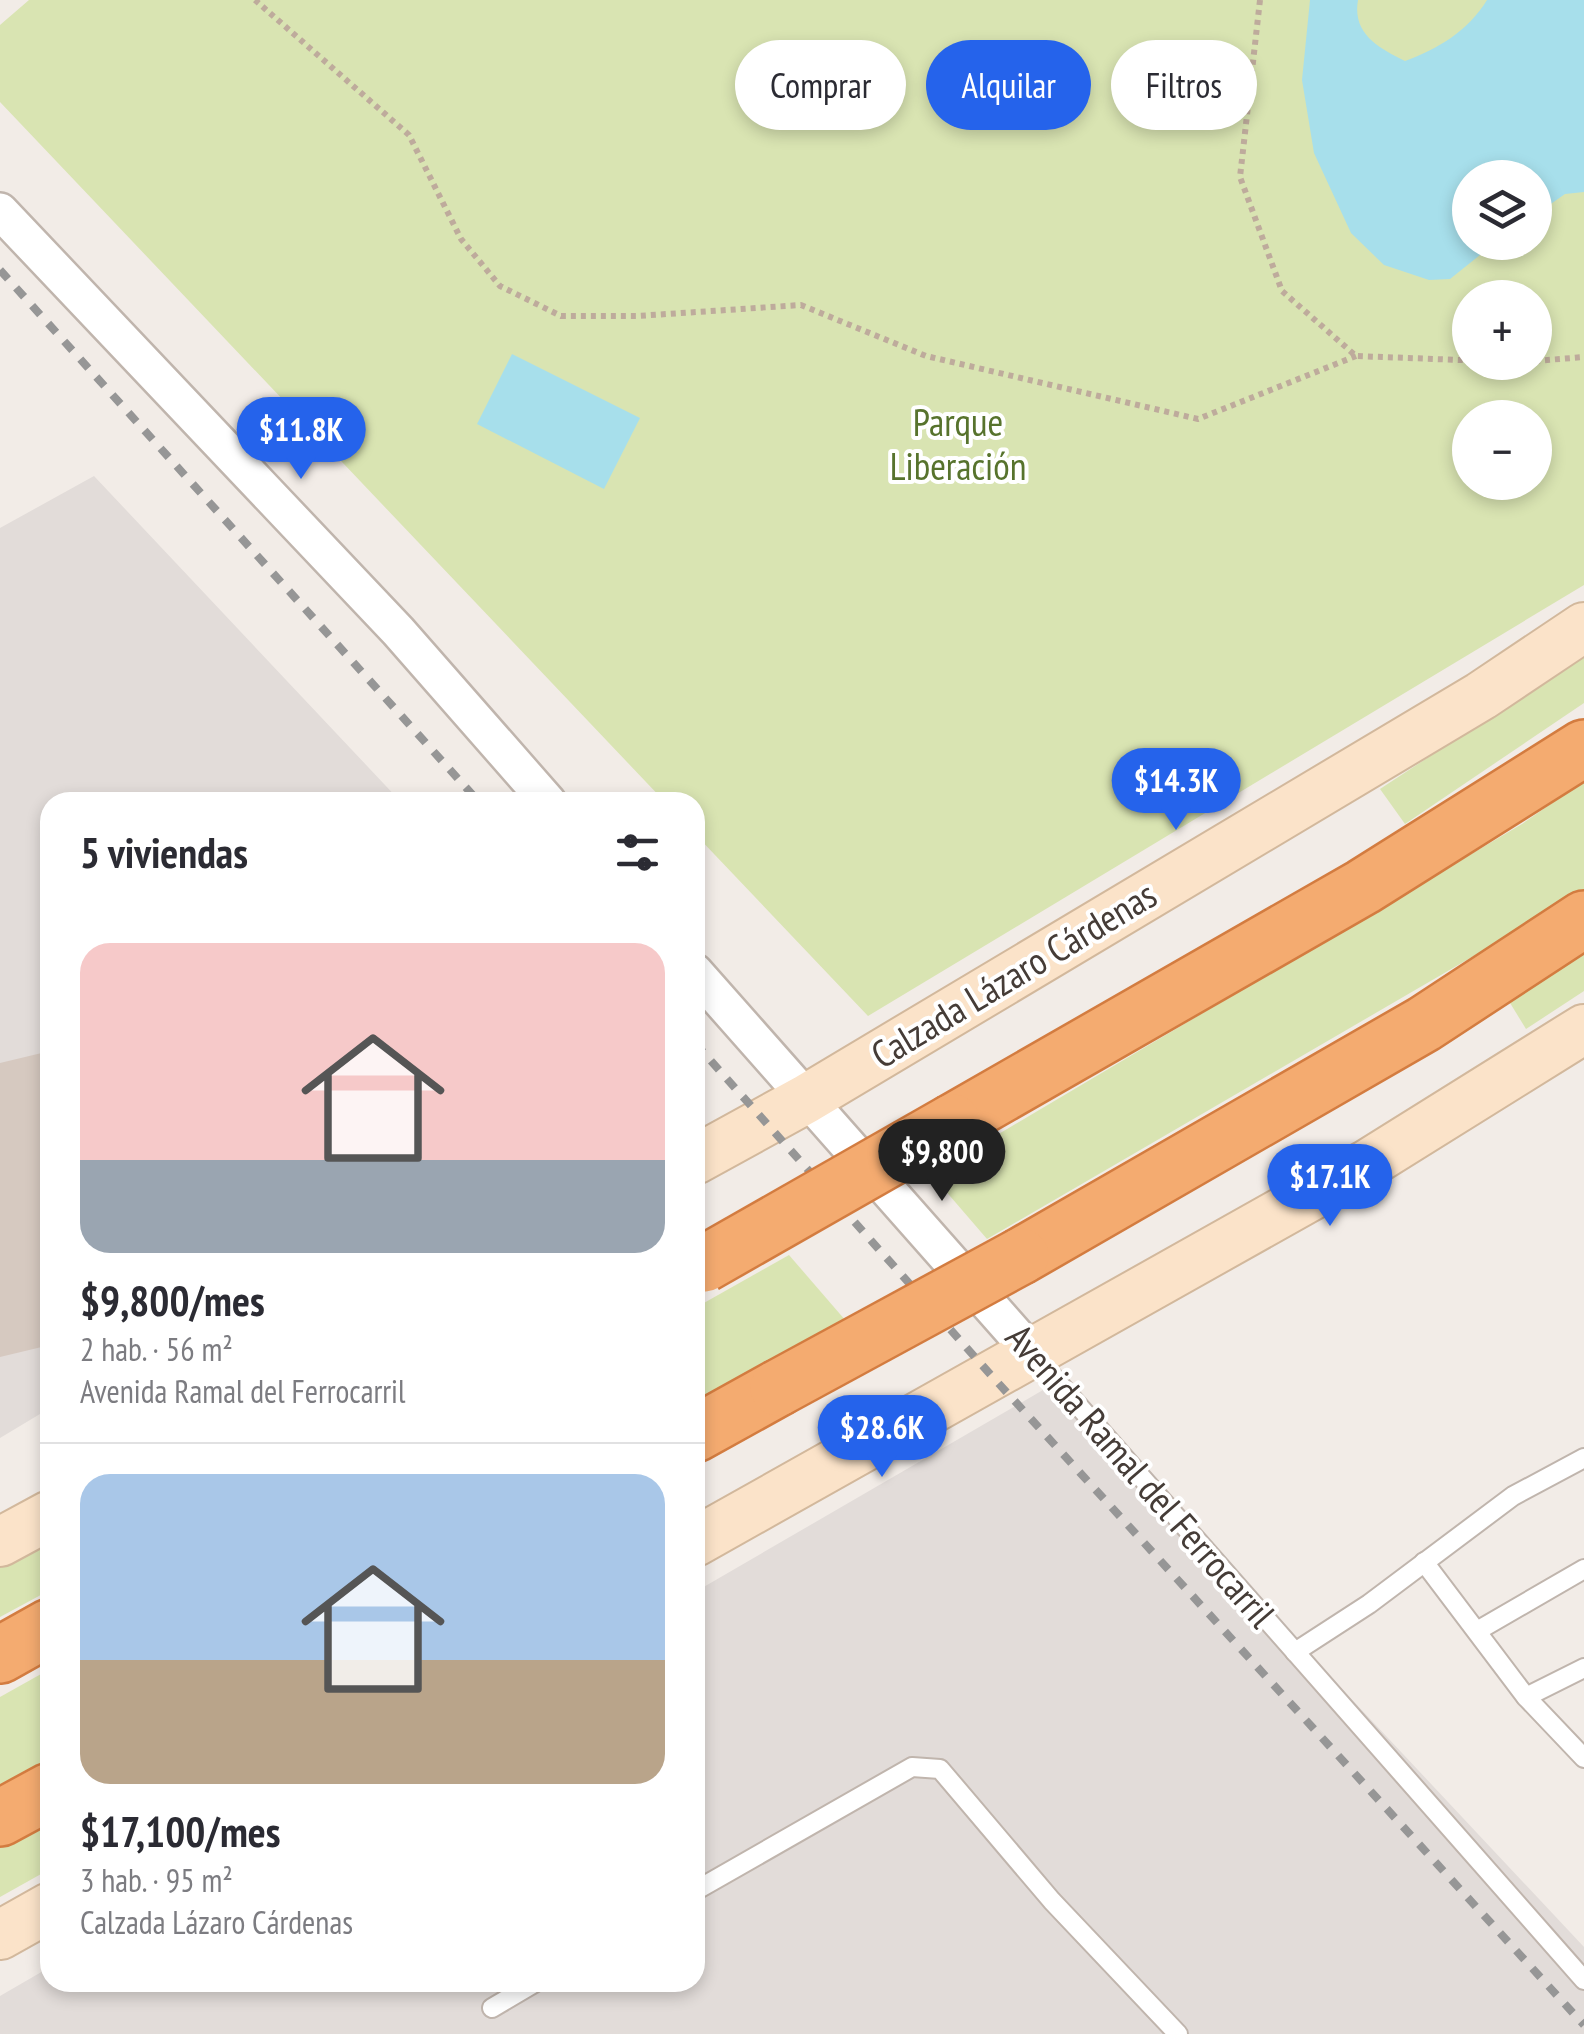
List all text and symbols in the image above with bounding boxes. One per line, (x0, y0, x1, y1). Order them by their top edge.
chip: Comprar (735, 40, 906, 130)
chip: Alquilar (926, 40, 1091, 130)
chip: Filtros (1111, 40, 1257, 130)
map controls (1452, 160, 1552, 500)
button: layers (1452, 160, 1552, 260)
button: + (1452, 280, 1552, 380)
pin: $11.8K (220, 397, 382, 482)
park label: Parque Liberación (890, 397, 1026, 490)
button: − (1452, 400, 1552, 500)
text: $11.8K (259, 408, 343, 450)
pin: $14.3K (1095, 748, 1257, 833)
text: $14.3K (1134, 759, 1218, 801)
text: 5 viviendas (80, 825, 248, 880)
icon: filters (610, 825, 665, 880)
street label: Calzada Lázaro Cárdenas (862, 869, 1165, 1078)
icon: home (283, 1008, 463, 1188)
pin: $9,800 (861, 1119, 1023, 1204)
text: $9,800 (900, 1130, 984, 1172)
pin: $17.1K (1249, 1144, 1411, 1229)
text: $17.1K (1289, 1155, 1371, 1197)
text: $9,800/mes (80, 1273, 265, 1328)
street label: Avenida Ramal del Ferrocarril (996, 1313, 1287, 1637)
text: 2 hab. · 56 m² (80, 1328, 233, 1370)
text: Avenida Ramal del Ferrocarril (80, 1370, 405, 1412)
pin: $28.6K (801, 1395, 963, 1480)
text: $28.6K (840, 1406, 924, 1448)
icon: home (283, 1539, 463, 1719)
text: $17,100/mes (80, 1804, 281, 1859)
text: 3 hab. · 95 m² (80, 1859, 233, 1901)
text: Calzada Lázaro Cárdenas (80, 1901, 353, 1943)

